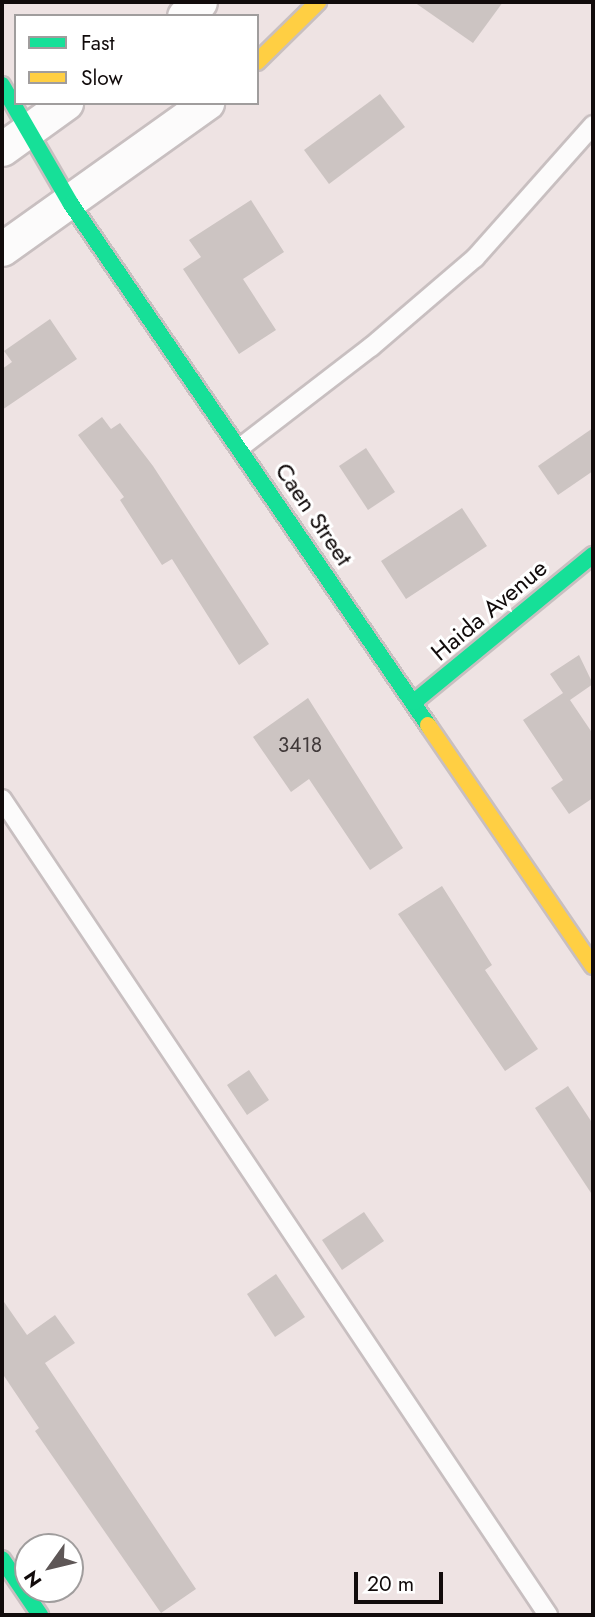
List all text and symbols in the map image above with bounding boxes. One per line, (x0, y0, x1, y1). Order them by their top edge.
legend (14, 14, 259, 105)
text: Fast (81, 28, 114, 58)
text: Slow (81, 63, 123, 93)
street label: Caen Street (269, 457, 359, 571)
street label: Haida Avenue (425, 553, 553, 667)
house number: 3418 (278, 732, 322, 758)
north arrow (14, 1533, 84, 1603)
scale bar (357, 1558, 446, 1602)
text: N (17, 1565, 48, 1593)
text: 20 m (367, 1569, 414, 1599)

